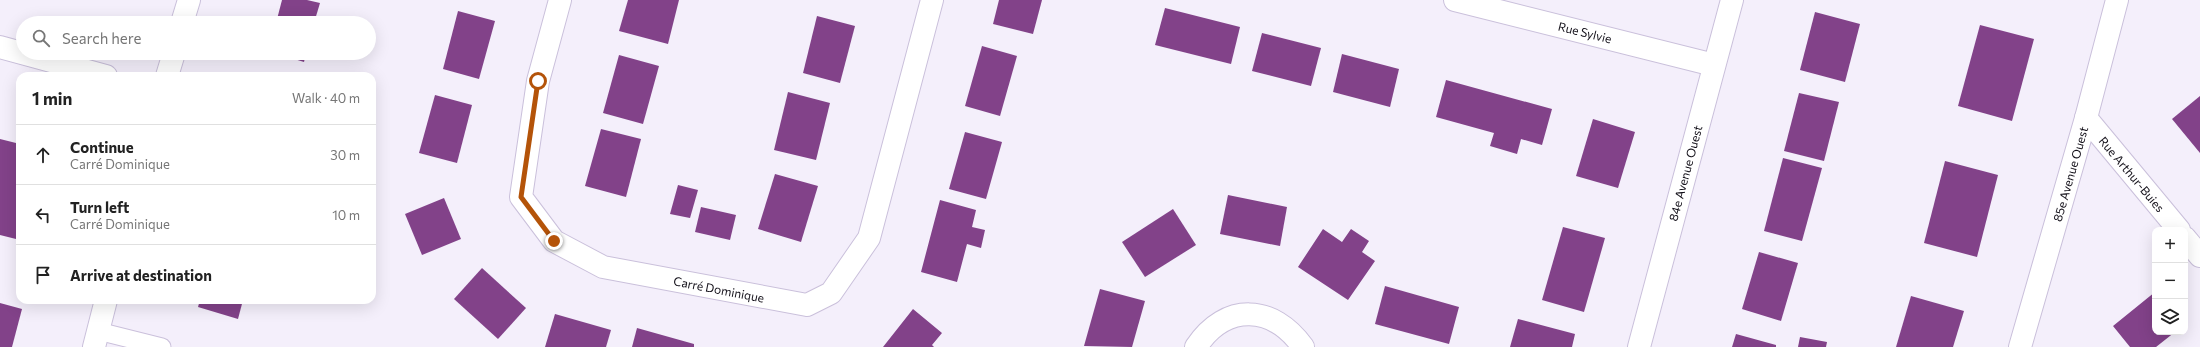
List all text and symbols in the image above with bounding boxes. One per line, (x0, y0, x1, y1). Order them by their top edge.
search box (16, 16, 376, 60)
street label: Rue Sylvie (1557, 19, 1613, 45)
icon: search (30, 27, 52, 49)
text: Search here (62, 29, 141, 47)
route start (529, 72, 547, 90)
text: 1 min (32, 88, 72, 109)
text: Walk · 40 m (292, 90, 360, 106)
street label: 84e Avenue Ouest (1665, 123, 1705, 222)
street label: 85e Avenue Ouest (2050, 125, 2090, 223)
street label: Rue Arthur-Buies (2096, 133, 2168, 215)
text: Continue (70, 138, 134, 156)
icon: ahead (32, 144, 54, 166)
text: 30 m (330, 147, 360, 163)
text: Carré Dominique (70, 156, 170, 172)
text: Turn left (70, 198, 129, 216)
icon: left (32, 204, 54, 226)
text: 10 m (332, 207, 360, 223)
text: Carré Dominique (70, 216, 170, 232)
map controls (2152, 227, 2188, 335)
button: + (2152, 227, 2188, 263)
route end (545, 232, 563, 250)
button: − (2152, 263, 2188, 299)
icon: arrive (32, 264, 54, 286)
text: Arrive at destination (70, 266, 212, 284)
street label: Carré Dominique (672, 273, 766, 305)
button: layers (2152, 299, 2188, 335)

